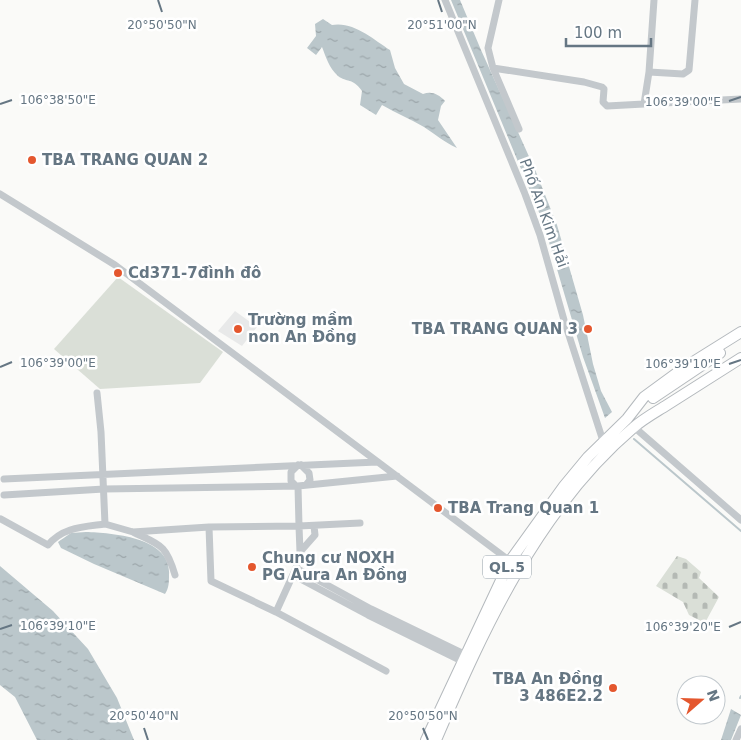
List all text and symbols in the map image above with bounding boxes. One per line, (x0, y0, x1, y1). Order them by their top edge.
scale bar (566, 15, 651, 47)
text: 20°50'50"N (127, 18, 197, 32)
text: 20°51'00"N (407, 18, 477, 32)
text: 100 m (574, 24, 622, 42)
text: 106°38'50"E (20, 93, 96, 107)
text: 106°39'00"E (645, 95, 721, 109)
place label: TBA TRANG QUAN 2 (42, 151, 208, 169)
marker: TBA TRANG QUAN 2 (26, 154, 38, 166)
street label: Phố An Kim Hải (516, 156, 572, 270)
place label: Cd371-7đình đô (128, 264, 261, 282)
marker: Cd371-7đình đô (112, 267, 124, 279)
place label: Trường mầm non An Đồng (248, 311, 357, 346)
place label: TBA TRANG QUAN 3 (412, 320, 578, 338)
marker: Trường mầm non An Đồng (232, 323, 244, 335)
marker: TBA TRANG QUAN 3 (582, 323, 594, 335)
text: 106°39'00"E (20, 356, 96, 370)
text: 106°39'10"E (645, 357, 721, 371)
place label: TBA Trang Quan 1 (448, 499, 599, 517)
marker: TBA Trang Quan 1 (432, 502, 444, 514)
place label: Chung cư NOXH PG Aura An Đồng (262, 549, 407, 584)
road number: QL.5 (483, 556, 531, 578)
marker: Chung cư NOXH PG Aura An Đồng (246, 561, 258, 573)
text: 106°39'10"E (20, 619, 96, 633)
text: 106°39'20"E (645, 620, 721, 634)
place label: TBA An Đồng 3 486E2.2 (493, 669, 603, 705)
north arrow (676, 675, 726, 725)
marker: TBA An Đồng 3 486E2.2 (607, 682, 619, 694)
text: N (704, 687, 723, 704)
text: 20°50'40"N (109, 709, 179, 723)
text: 20°50'50"N (388, 709, 458, 723)

